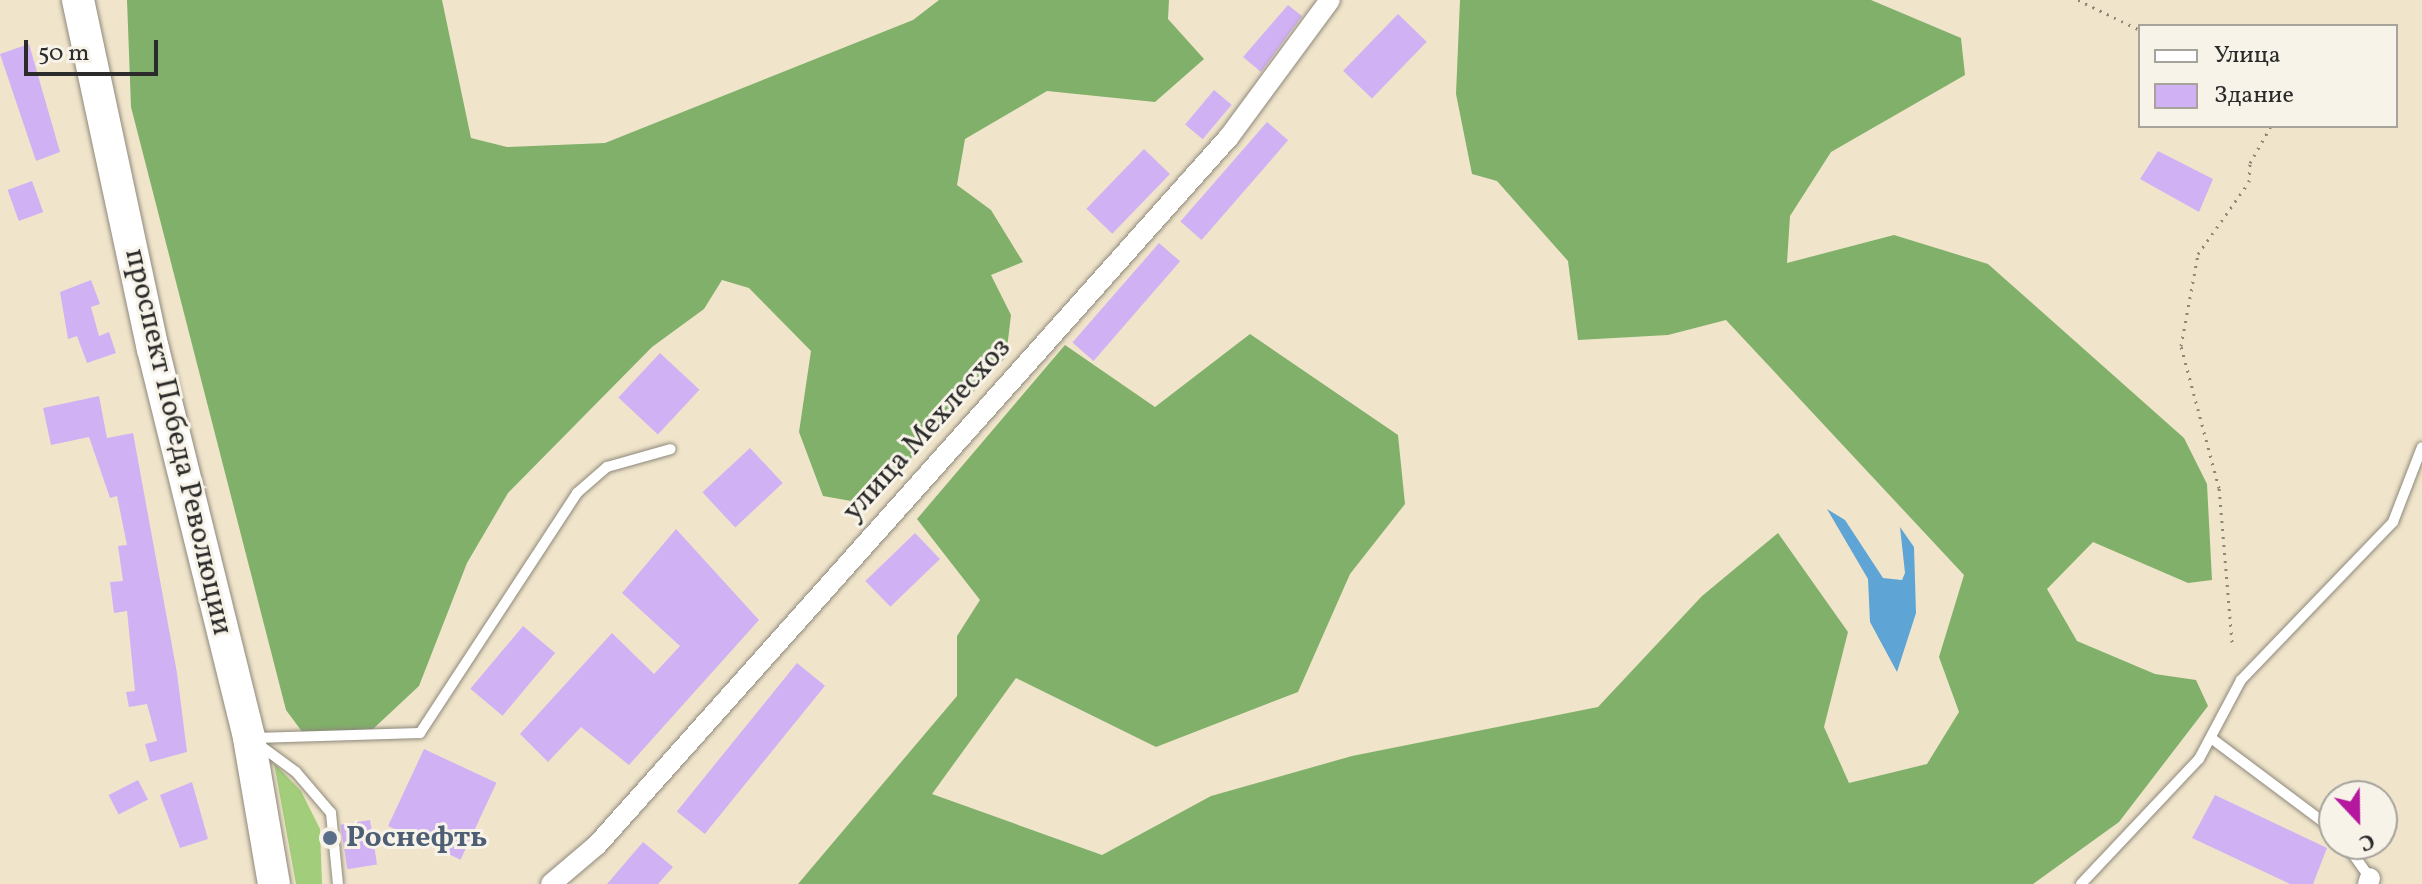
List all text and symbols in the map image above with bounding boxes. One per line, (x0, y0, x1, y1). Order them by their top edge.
scale bar (28, 24, 162, 74)
legend (2138, 24, 2398, 128)
text: 50 m (38, 37, 90, 71)
text: Улица (2214, 39, 2281, 73)
text: Здание (2214, 79, 2294, 113)
street label: проспект Победа Революции (116, 245, 240, 639)
street label: улица Мехлесхоз (835, 331, 1019, 529)
north arrow (2318, 780, 2398, 860)
place label: Роснефть (346, 820, 487, 856)
text: С (2354, 824, 2379, 858)
marker: Роснефть (321, 829, 339, 847)

